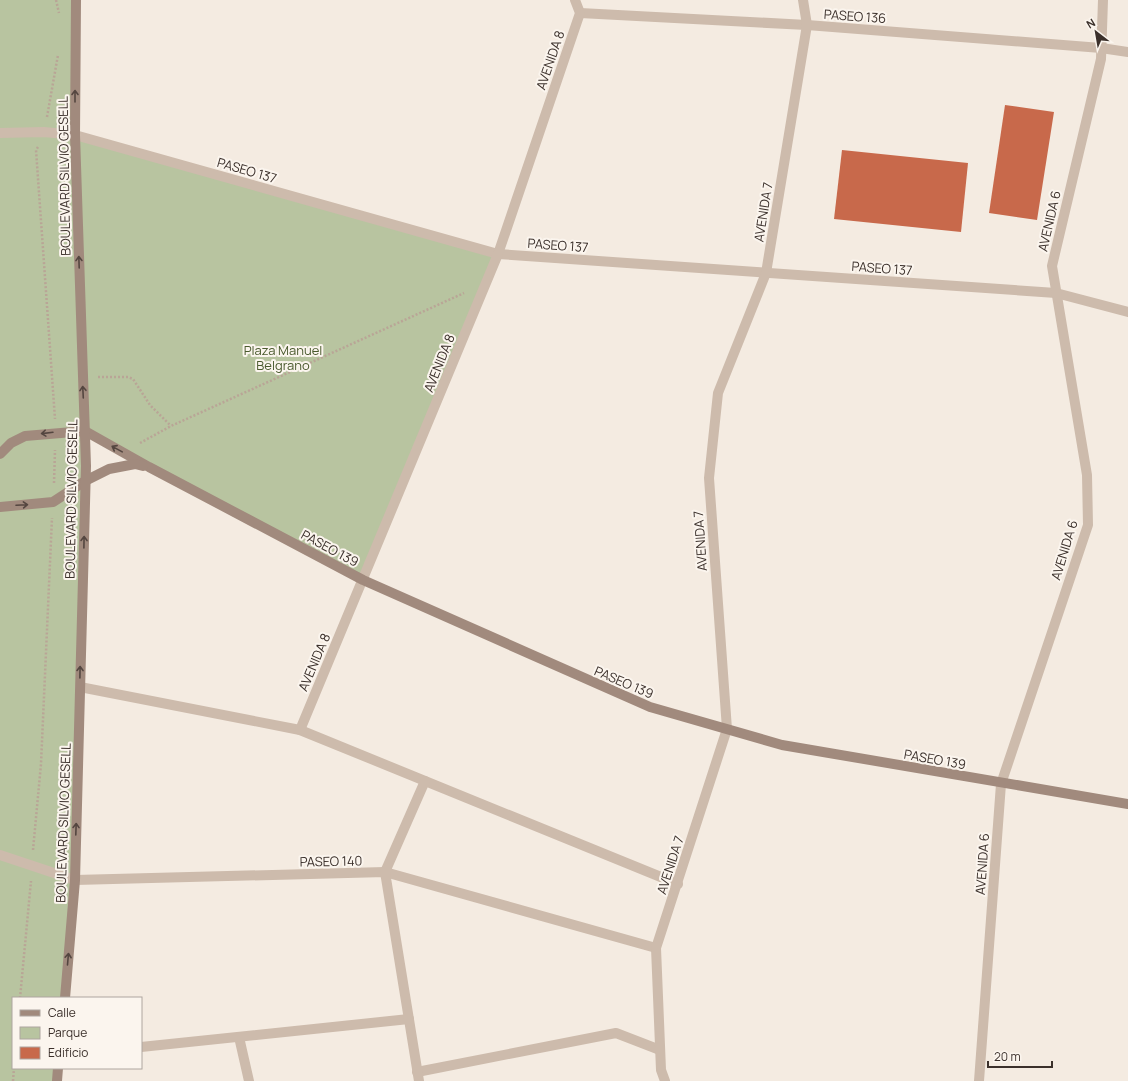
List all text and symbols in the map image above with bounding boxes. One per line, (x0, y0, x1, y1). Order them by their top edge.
street label: PASEO 136 (823, 5, 887, 27)
north arrow (1076, 12, 1116, 52)
text: N (1083, 14, 1098, 31)
street label: AVENIDA 8 (531, 28, 569, 92)
one-way arrow (71, 90, 79, 103)
street label: BOULEVARD SILVIO GESELL (54, 96, 74, 256)
street label: PASEO 137 (215, 153, 279, 187)
street label: AVENIDA 7 (749, 181, 777, 243)
street label: AVENIDA 6 (1033, 189, 1065, 253)
street label: PASEO 137 (527, 234, 589, 256)
one-way arrow (75, 256, 83, 269)
street label: PASEO 137 (851, 257, 913, 279)
street label: AVENIDA 8 (419, 331, 459, 395)
park label: Plaza Manuel Belgrano (244, 341, 322, 374)
one-way arrow (80, 386, 87, 399)
street label: BOULEVARD SILVIO GESELL (61, 419, 81, 579)
one-way arrow (41, 430, 54, 437)
one-way arrow (111, 444, 123, 452)
one-way arrow (15, 502, 28, 509)
street label: AVENIDA 7 (689, 510, 711, 572)
street label: AVENIDA 6 (1046, 518, 1082, 582)
street label: PASEO 139 (298, 525, 362, 571)
one-way arrow (80, 536, 88, 549)
street label: AVENIDA 8 (294, 630, 334, 694)
street label: PASEO 139 (592, 661, 656, 703)
one-way arrow (77, 666, 84, 679)
street label: BOULEVARD SILVIO GESELL (51, 743, 75, 903)
street label: PASEO 139 (903, 745, 967, 773)
one-way arrow (72, 823, 80, 836)
street label: AVENIDA 6 (971, 833, 993, 895)
street label: AVENIDA 7 (652, 834, 688, 896)
street label: PASEO 140 (299, 851, 363, 871)
one-way arrow (64, 953, 72, 966)
legend (12, 997, 142, 1069)
text: Calle (48, 1004, 76, 1021)
text: Parque (48, 1024, 87, 1041)
scale bar (988, 1043, 1052, 1069)
text: Edificio (48, 1044, 88, 1061)
text: 20 m (994, 1048, 1021, 1065)

